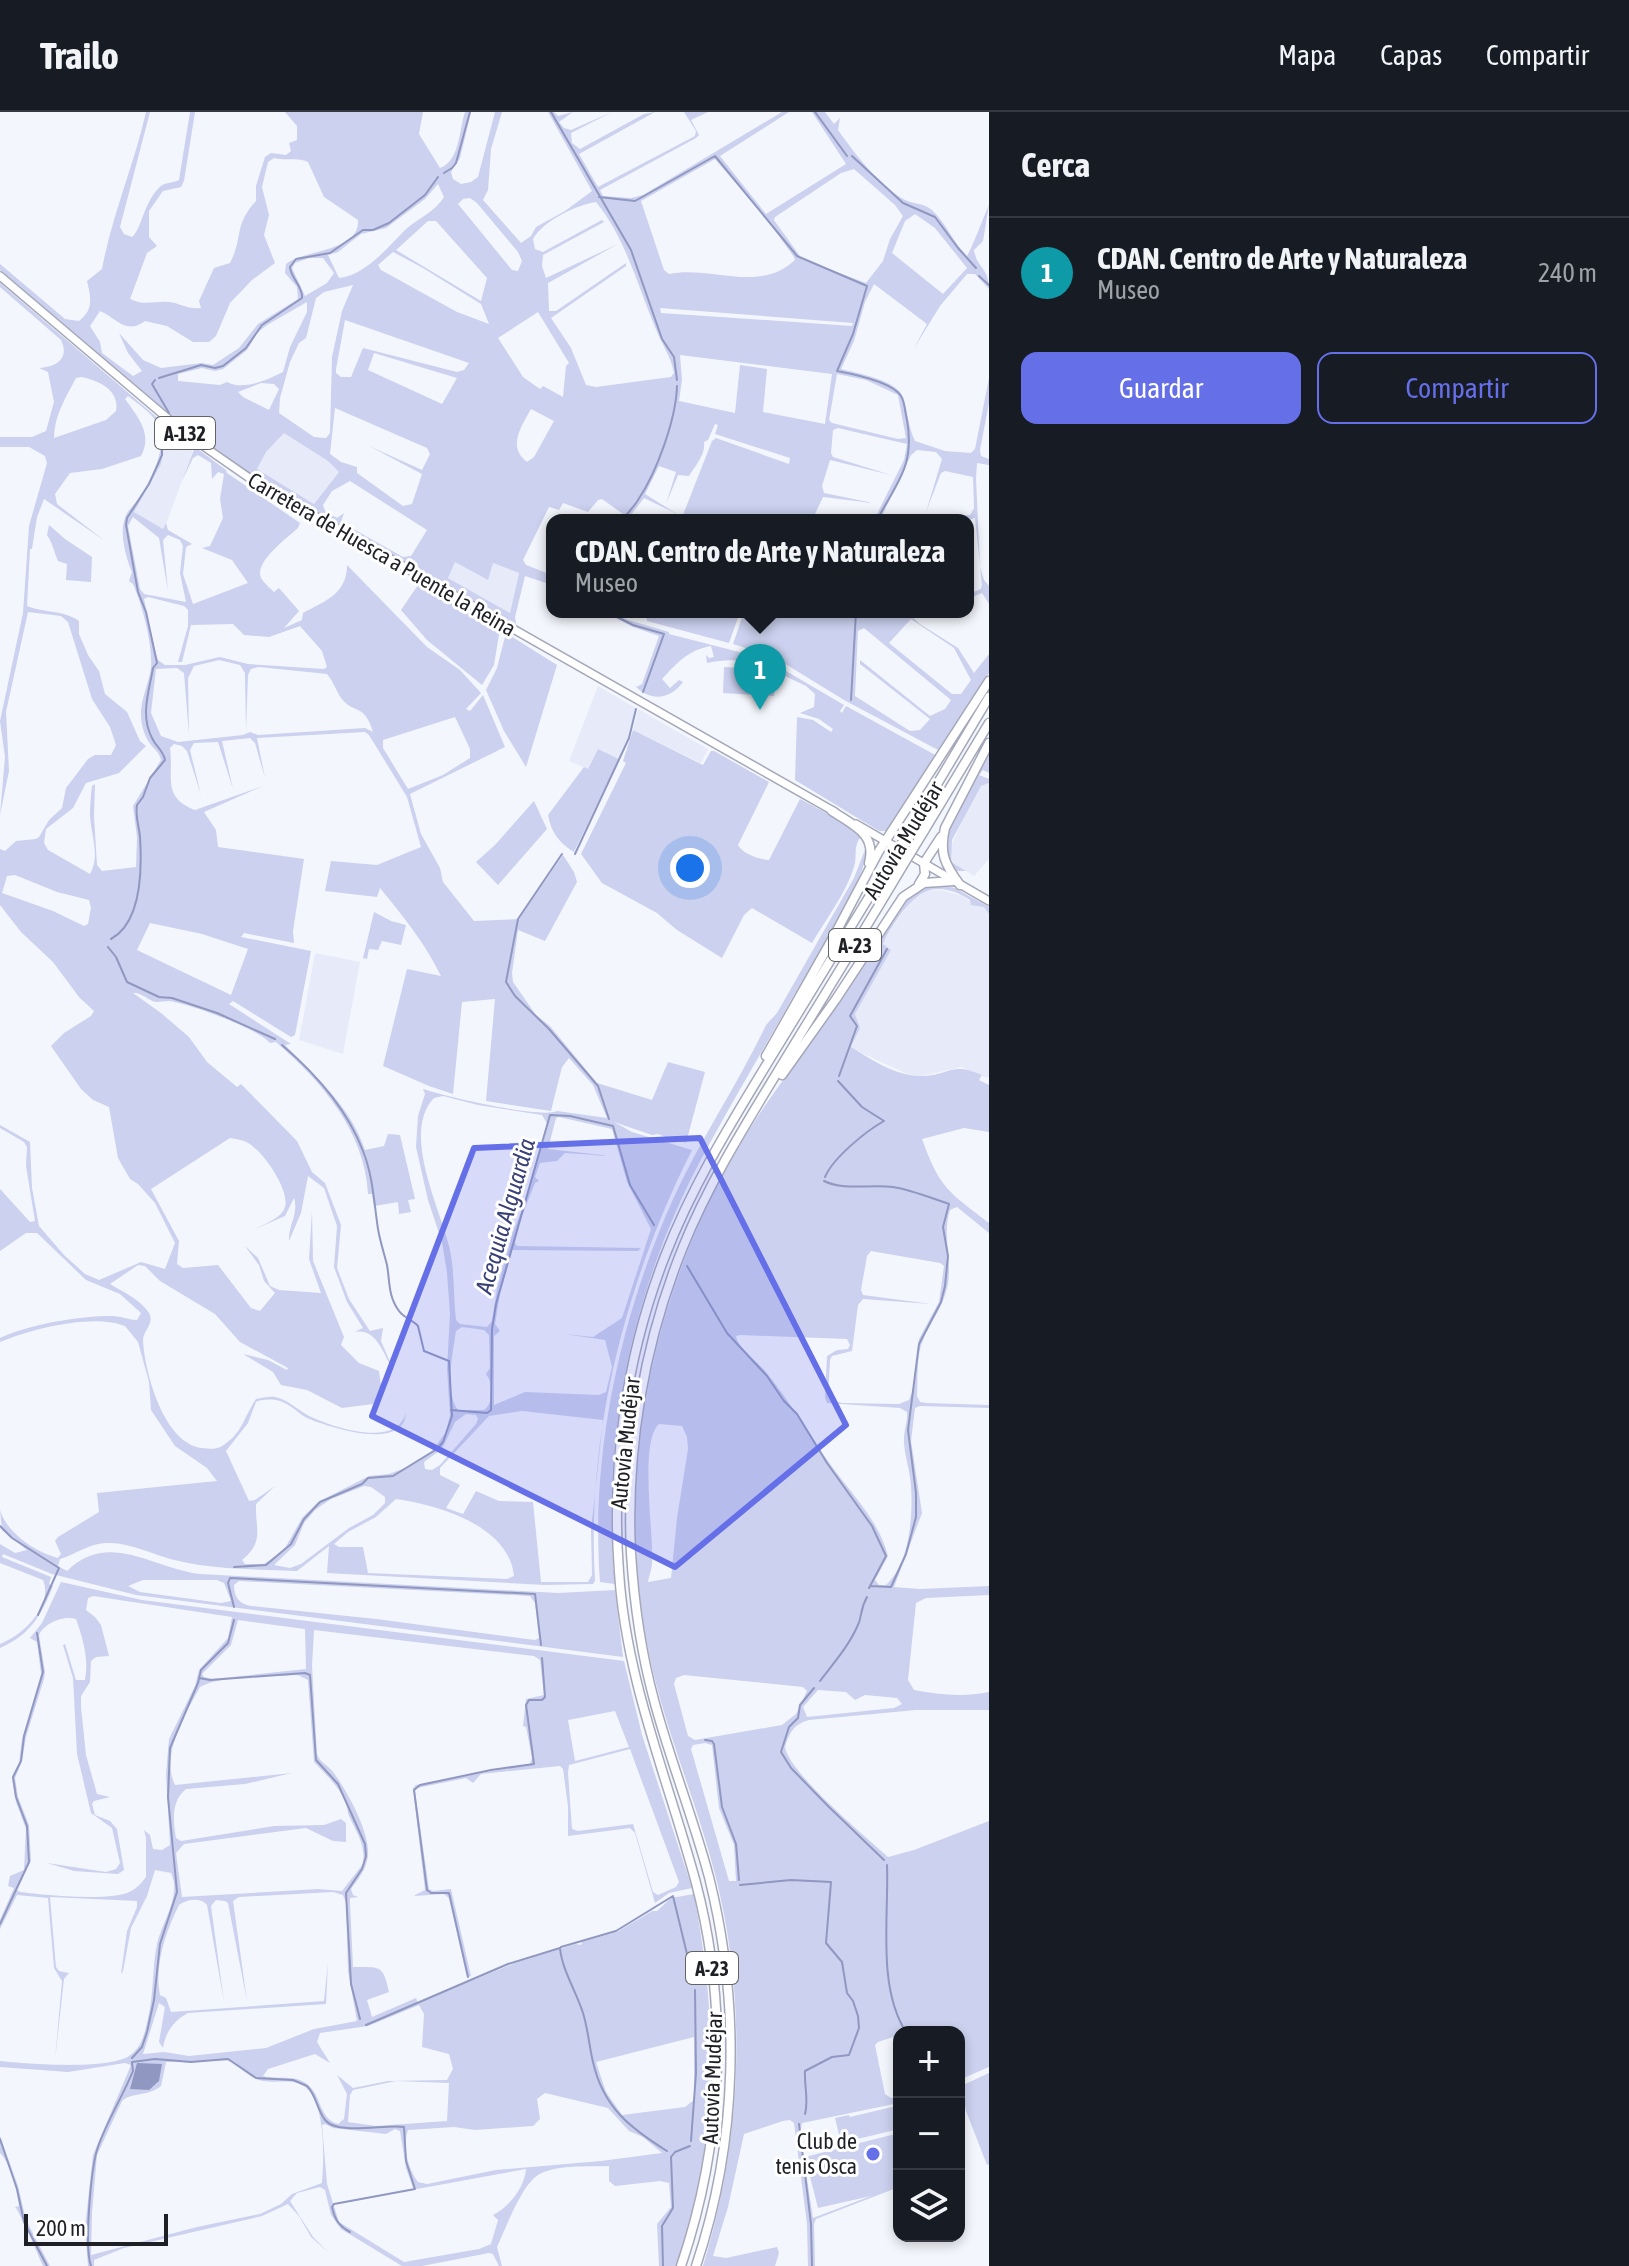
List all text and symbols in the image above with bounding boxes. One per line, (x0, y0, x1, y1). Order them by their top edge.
text: Trailo (40, 34, 119, 77)
text: Mapa (1278, 39, 1336, 71)
text: Capas (1380, 39, 1442, 71)
text: Compartir (1486, 39, 1589, 71)
text: Cerca (1021, 145, 1090, 184)
text: CDAN. Centro de Arte y Naturaleza (1097, 241, 1467, 275)
text: 1 (1041, 258, 1053, 288)
text: 240 m (1538, 258, 1597, 288)
text: Museo (1097, 275, 1160, 305)
button: Guardar (1021, 352, 1301, 424)
button: Compartir (1317, 352, 1597, 424)
road number: A-132 (155, 417, 215, 449)
street label: Carretera de Huesca a Puente la Reina (243, 467, 521, 641)
popup (546, 514, 974, 618)
text: CDAN. Centro de Arte y Naturaleza (575, 534, 945, 568)
text: Museo (575, 568, 638, 598)
pin: 1 (734, 644, 786, 710)
street label: Autovía Mudéjar (858, 776, 949, 904)
your location (670, 848, 710, 888)
road number: A-23 (829, 929, 881, 961)
water label: Acequia Alguardia (470, 1135, 540, 1298)
street label: Autovía Mudéjar (605, 1375, 645, 1510)
road number: A-23 (686, 1952, 738, 1984)
street label: Autovía Mudéjar (697, 2011, 727, 2145)
map controls (893, 2026, 965, 2242)
button: + (893, 2026, 965, 2098)
button: − (893, 2098, 965, 2170)
place label: Club de tenis Osca (775, 2128, 857, 2179)
marker: Club de tenis Osca (864, 2145, 882, 2163)
button: layers (893, 2170, 965, 2242)
scale bar (24, 2210, 168, 2246)
text: 200 m (36, 2215, 86, 2241)

